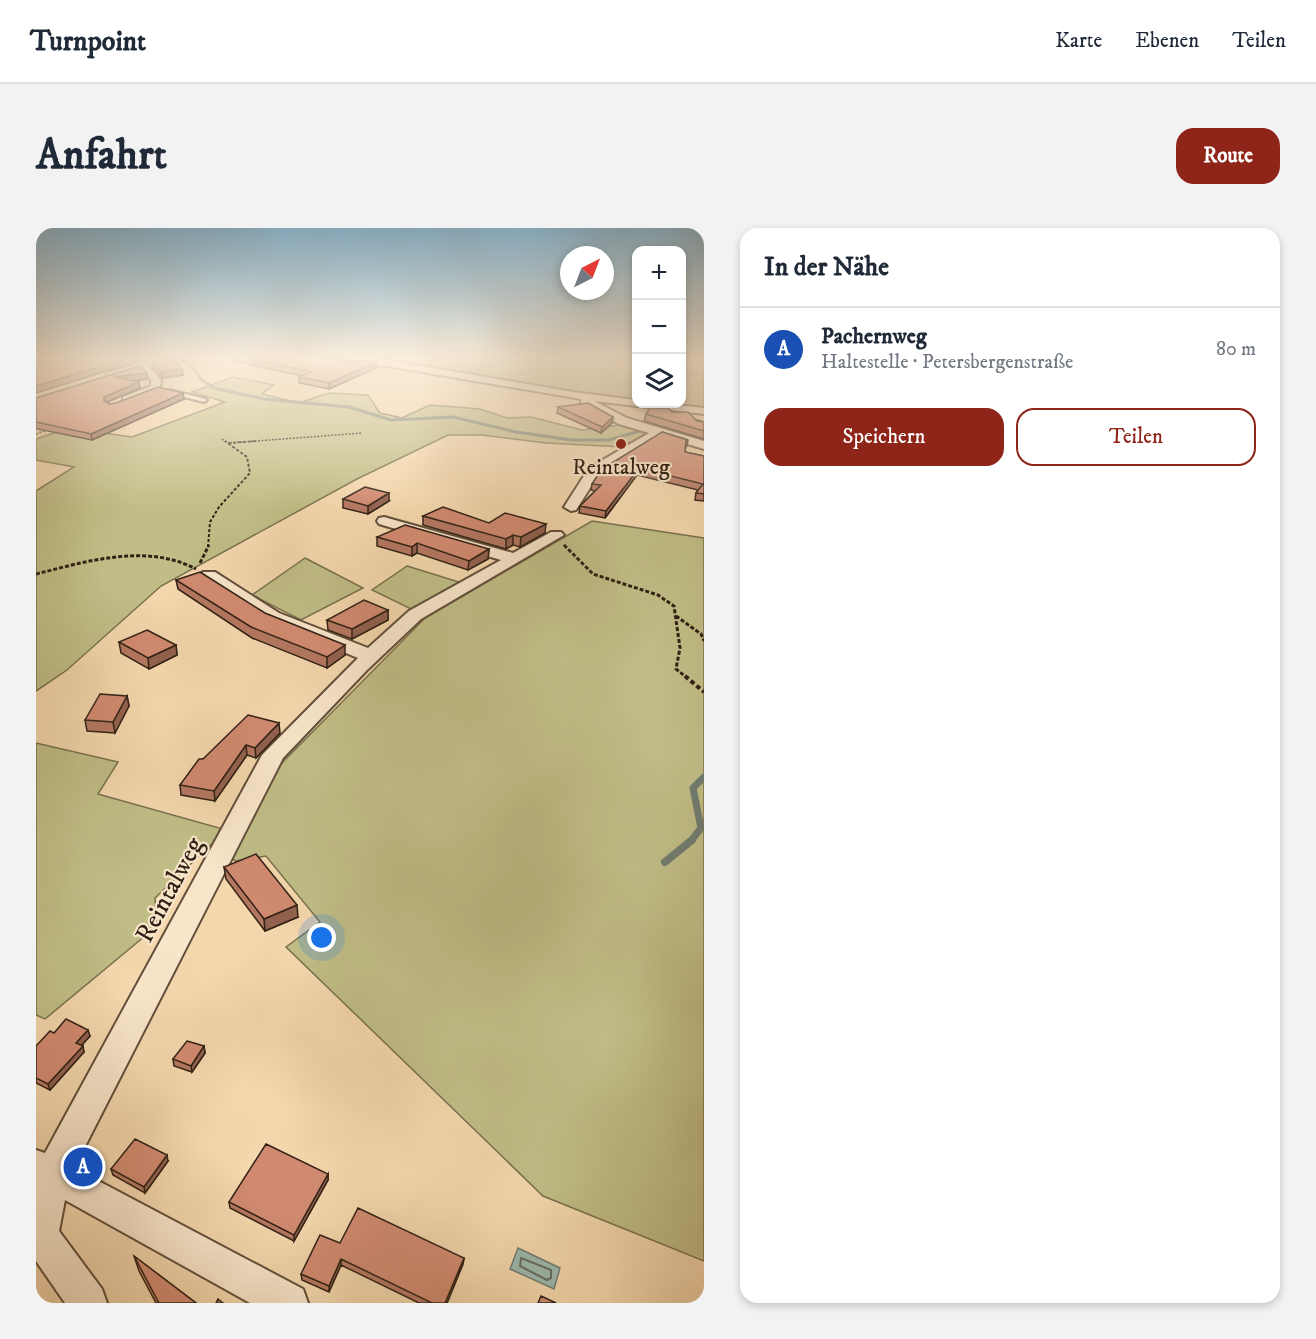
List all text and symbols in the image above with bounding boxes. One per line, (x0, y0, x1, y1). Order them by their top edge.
text: Turnpoint (30, 24, 146, 59)
text: Karte (1055, 28, 1102, 54)
text: Ebenen (1135, 28, 1199, 54)
text: Teilen (1232, 28, 1286, 54)
button: Route (1176, 128, 1280, 184)
text: Anfahrt (36, 130, 167, 182)
north arrow (560, 246, 614, 300)
map controls (632, 246, 686, 408)
button: + (632, 246, 686, 300)
text: In der Nähe (764, 251, 889, 284)
button: − (632, 300, 686, 354)
text: Pachernweg (821, 323, 927, 350)
text: A (777, 337, 790, 362)
text: 80 m (1216, 337, 1256, 362)
text: Haltestelle · Petersbergenstraße (821, 350, 1073, 375)
button: layers (632, 354, 686, 408)
button: Speichern (764, 408, 1004, 466)
button: Teilen (1016, 408, 1256, 466)
marker: Reintalweg (614, 437, 628, 451)
place label: Reintalweg (572, 454, 670, 481)
street label: Reintalweg (128, 831, 212, 949)
your location (307, 923, 336, 952)
pin: A (64, 1144, 102, 1190)

